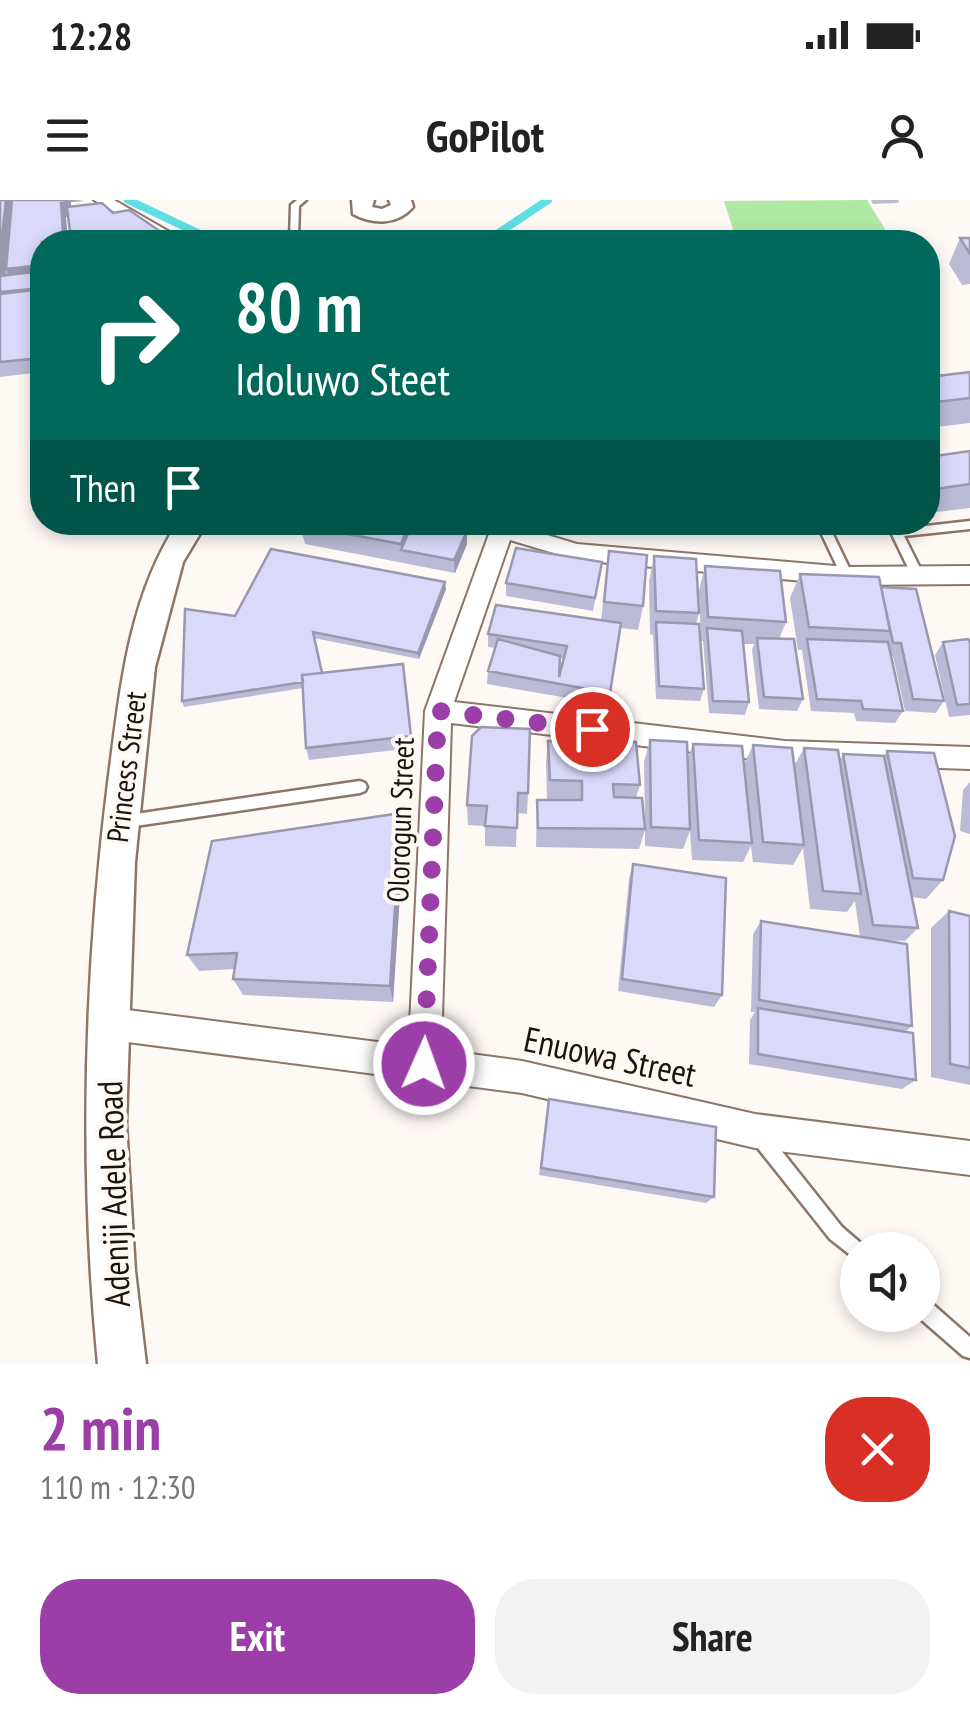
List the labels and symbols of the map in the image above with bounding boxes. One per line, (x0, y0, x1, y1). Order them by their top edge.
pin (550, 687, 635, 772)
street label: Princess Street (97, 688, 154, 845)
street label: Olorogun Street (377, 736, 422, 903)
position arrow (372, 1012, 476, 1116)
street label: Enuowa Street (520, 1015, 701, 1097)
street label: Adeniji Adele Road (86, 1080, 140, 1308)

